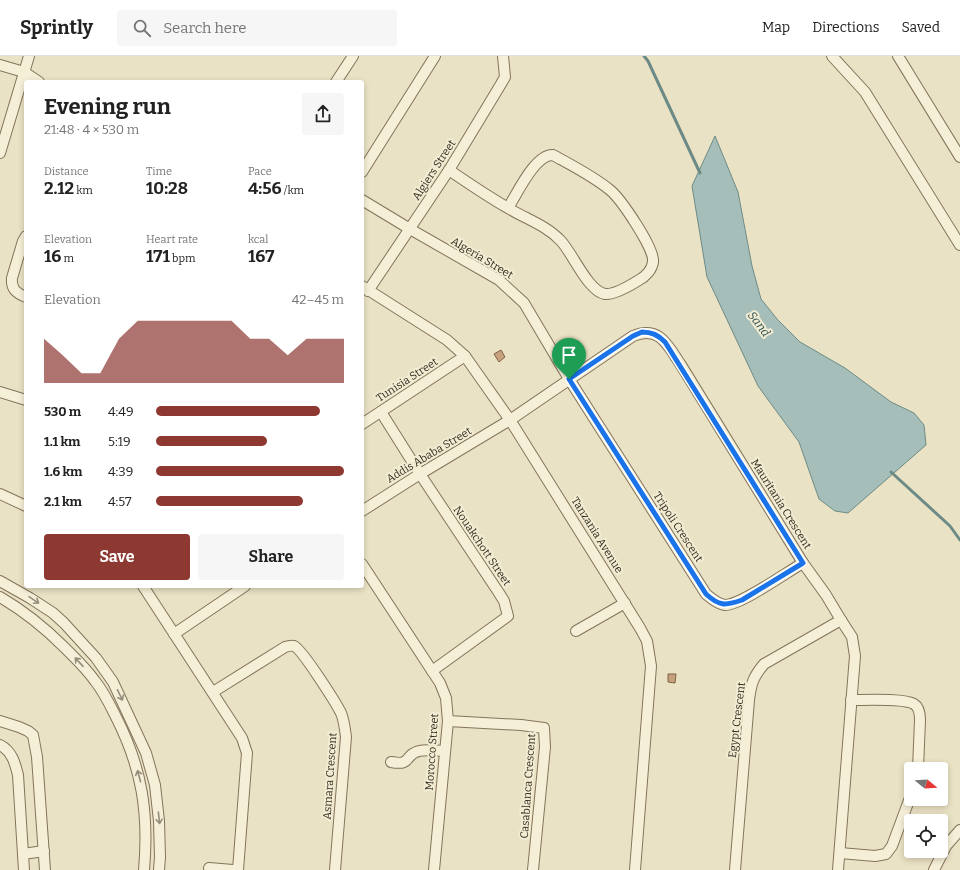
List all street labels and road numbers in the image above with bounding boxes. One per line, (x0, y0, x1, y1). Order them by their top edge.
street label: Algiers Street (410, 137, 458, 203)
street label: Algeria Street (449, 234, 515, 282)
street label: Tunisia Street (374, 355, 440, 405)
street label: Addis Ababa Street (384, 424, 474, 486)
street label: Mauritania Crescent (748, 457, 814, 551)
street label: Tripoli Crescent (651, 490, 705, 564)
street label: Tanzania Avenue (568, 495, 626, 575)
street label: Nouakchott Street (451, 504, 514, 588)
street label: Egypt Crescent (726, 681, 748, 759)
street label: Morocco Street (423, 713, 441, 791)
street label: Asmara Crescent (320, 732, 340, 820)
street label: Casablanca Crescent (518, 733, 538, 839)

